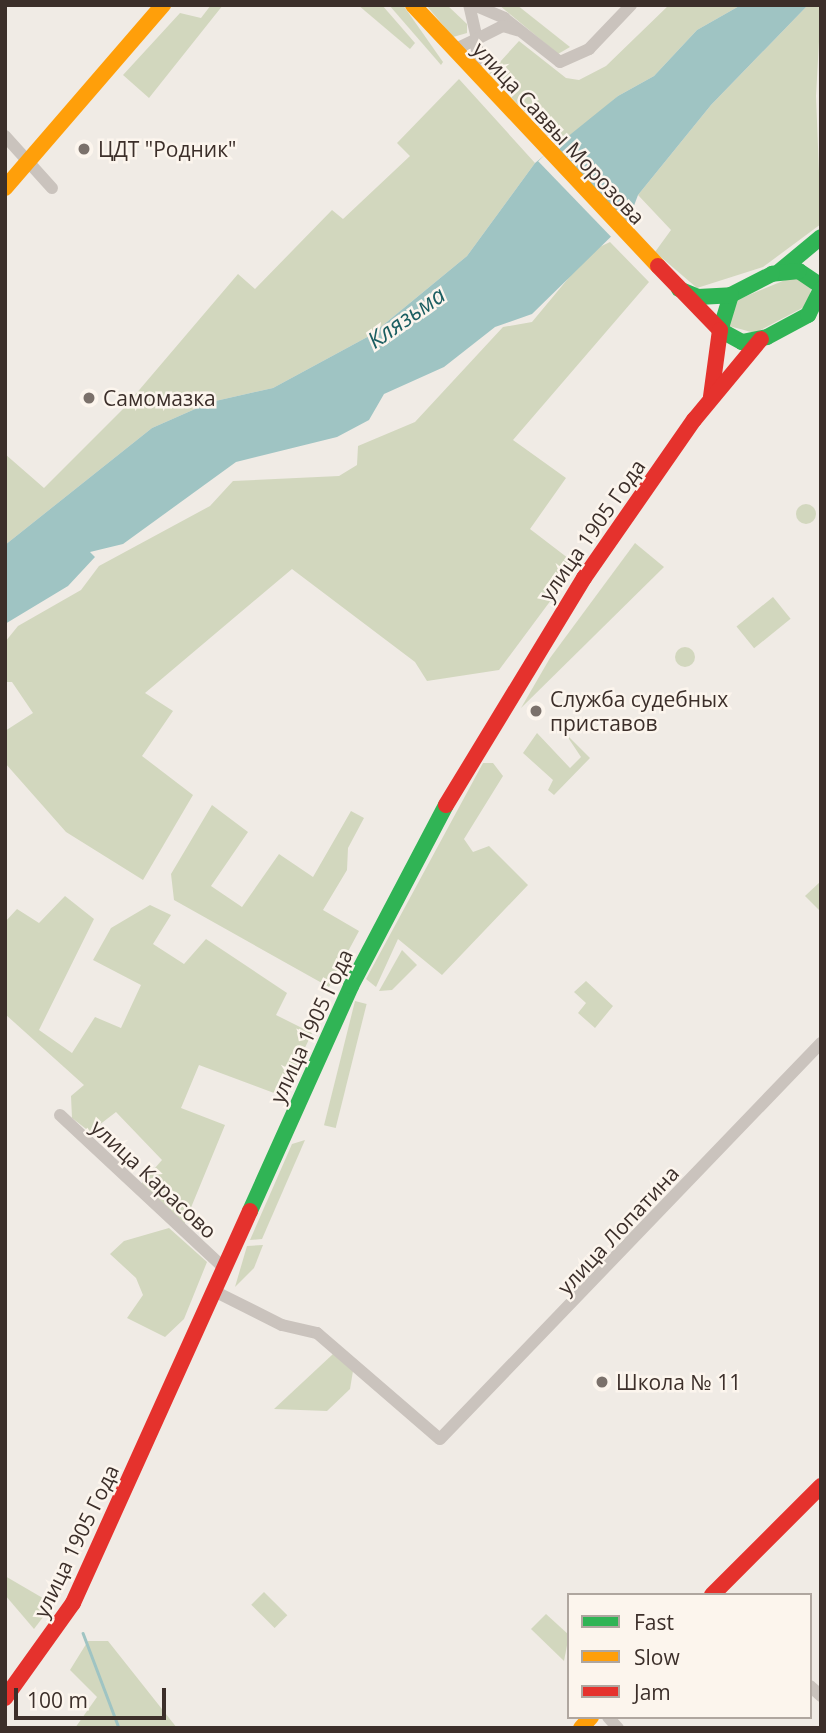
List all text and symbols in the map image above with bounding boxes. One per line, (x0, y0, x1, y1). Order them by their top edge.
street label: улица Саввы Морозова (468, 37, 650, 229)
place label: ЦДТ "Родник" (98, 136, 236, 162)
marker: ЦДТ "Родник" (76, 141, 92, 157)
water label: Клязьма (362, 280, 450, 354)
place label: Самомазка (103, 385, 216, 411)
marker: Самомазка (81, 390, 97, 406)
street label: улица 1905 Года (534, 454, 650, 606)
place label: Служба судебных приставов (550, 686, 728, 736)
marker: Служба судебных приставов (528, 703, 544, 719)
street label: улица 1905 Года (264, 945, 358, 1107)
street label: улица Карасово (86, 1114, 222, 1244)
street label: улица Лопатина (552, 1161, 684, 1299)
place label: Школа № 11 (616, 1369, 741, 1395)
marker: Школа № 11 (594, 1374, 610, 1390)
street label: улица 1905 Года (28, 1460, 124, 1622)
legend (567, 1593, 812, 1719)
text: Fast (634, 1608, 674, 1636)
text: Slow (634, 1643, 680, 1671)
scale bar (18, 1674, 170, 1718)
text: Jam (634, 1678, 671, 1706)
text: 100 m (27, 1686, 88, 1714)

